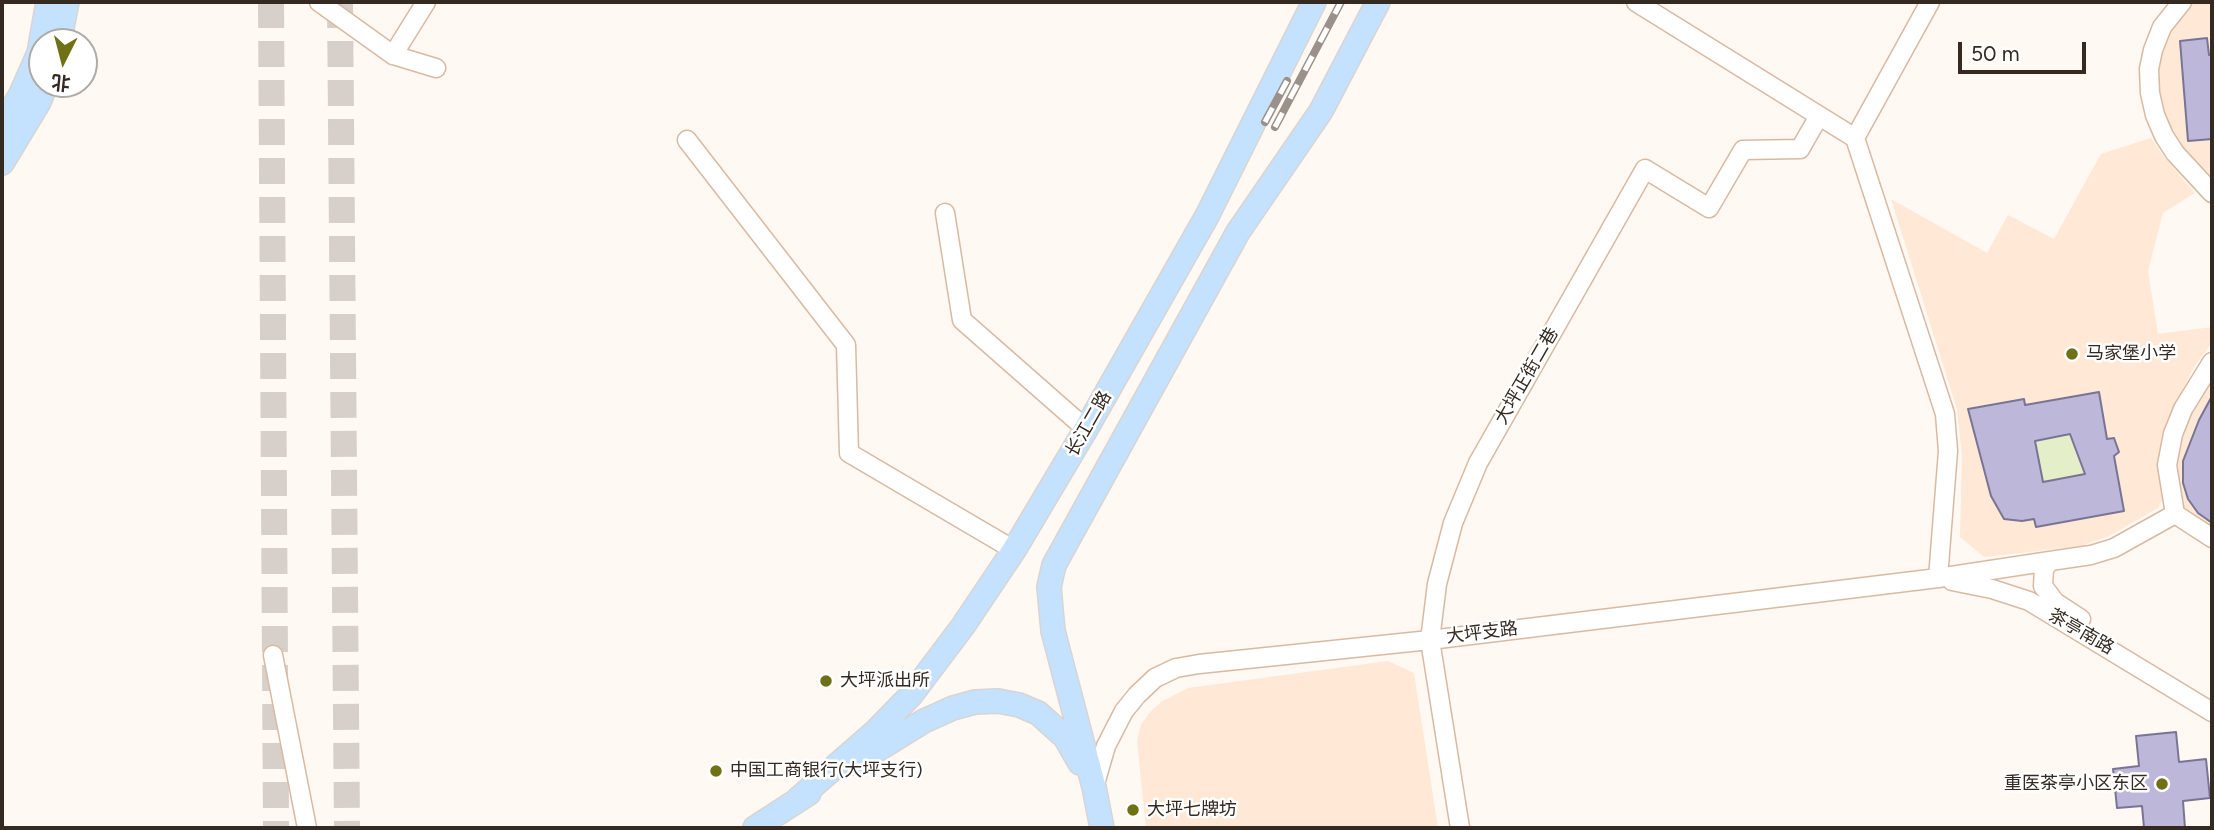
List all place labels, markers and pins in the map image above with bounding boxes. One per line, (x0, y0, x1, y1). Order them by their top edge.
place label: 马家堡小学 (2086, 343, 2176, 365)
marker: 马家堡小学 (2064, 346, 2080, 362)
place label: 大坪派出所 (840, 670, 930, 692)
marker: 大坪派出所 (818, 673, 834, 689)
place label: 中国工商银行(大坪支行) (730, 760, 923, 782)
marker: 中国工商银行(大坪支行) (708, 763, 724, 779)
place label: 重医茶亭小区东区 (2004, 773, 2148, 795)
marker: 重医茶亭小区东区 (2154, 776, 2170, 792)
place label: 大坪七牌坊 (1147, 799, 1237, 821)
marker: 大坪七牌坊 (1125, 802, 1141, 818)

